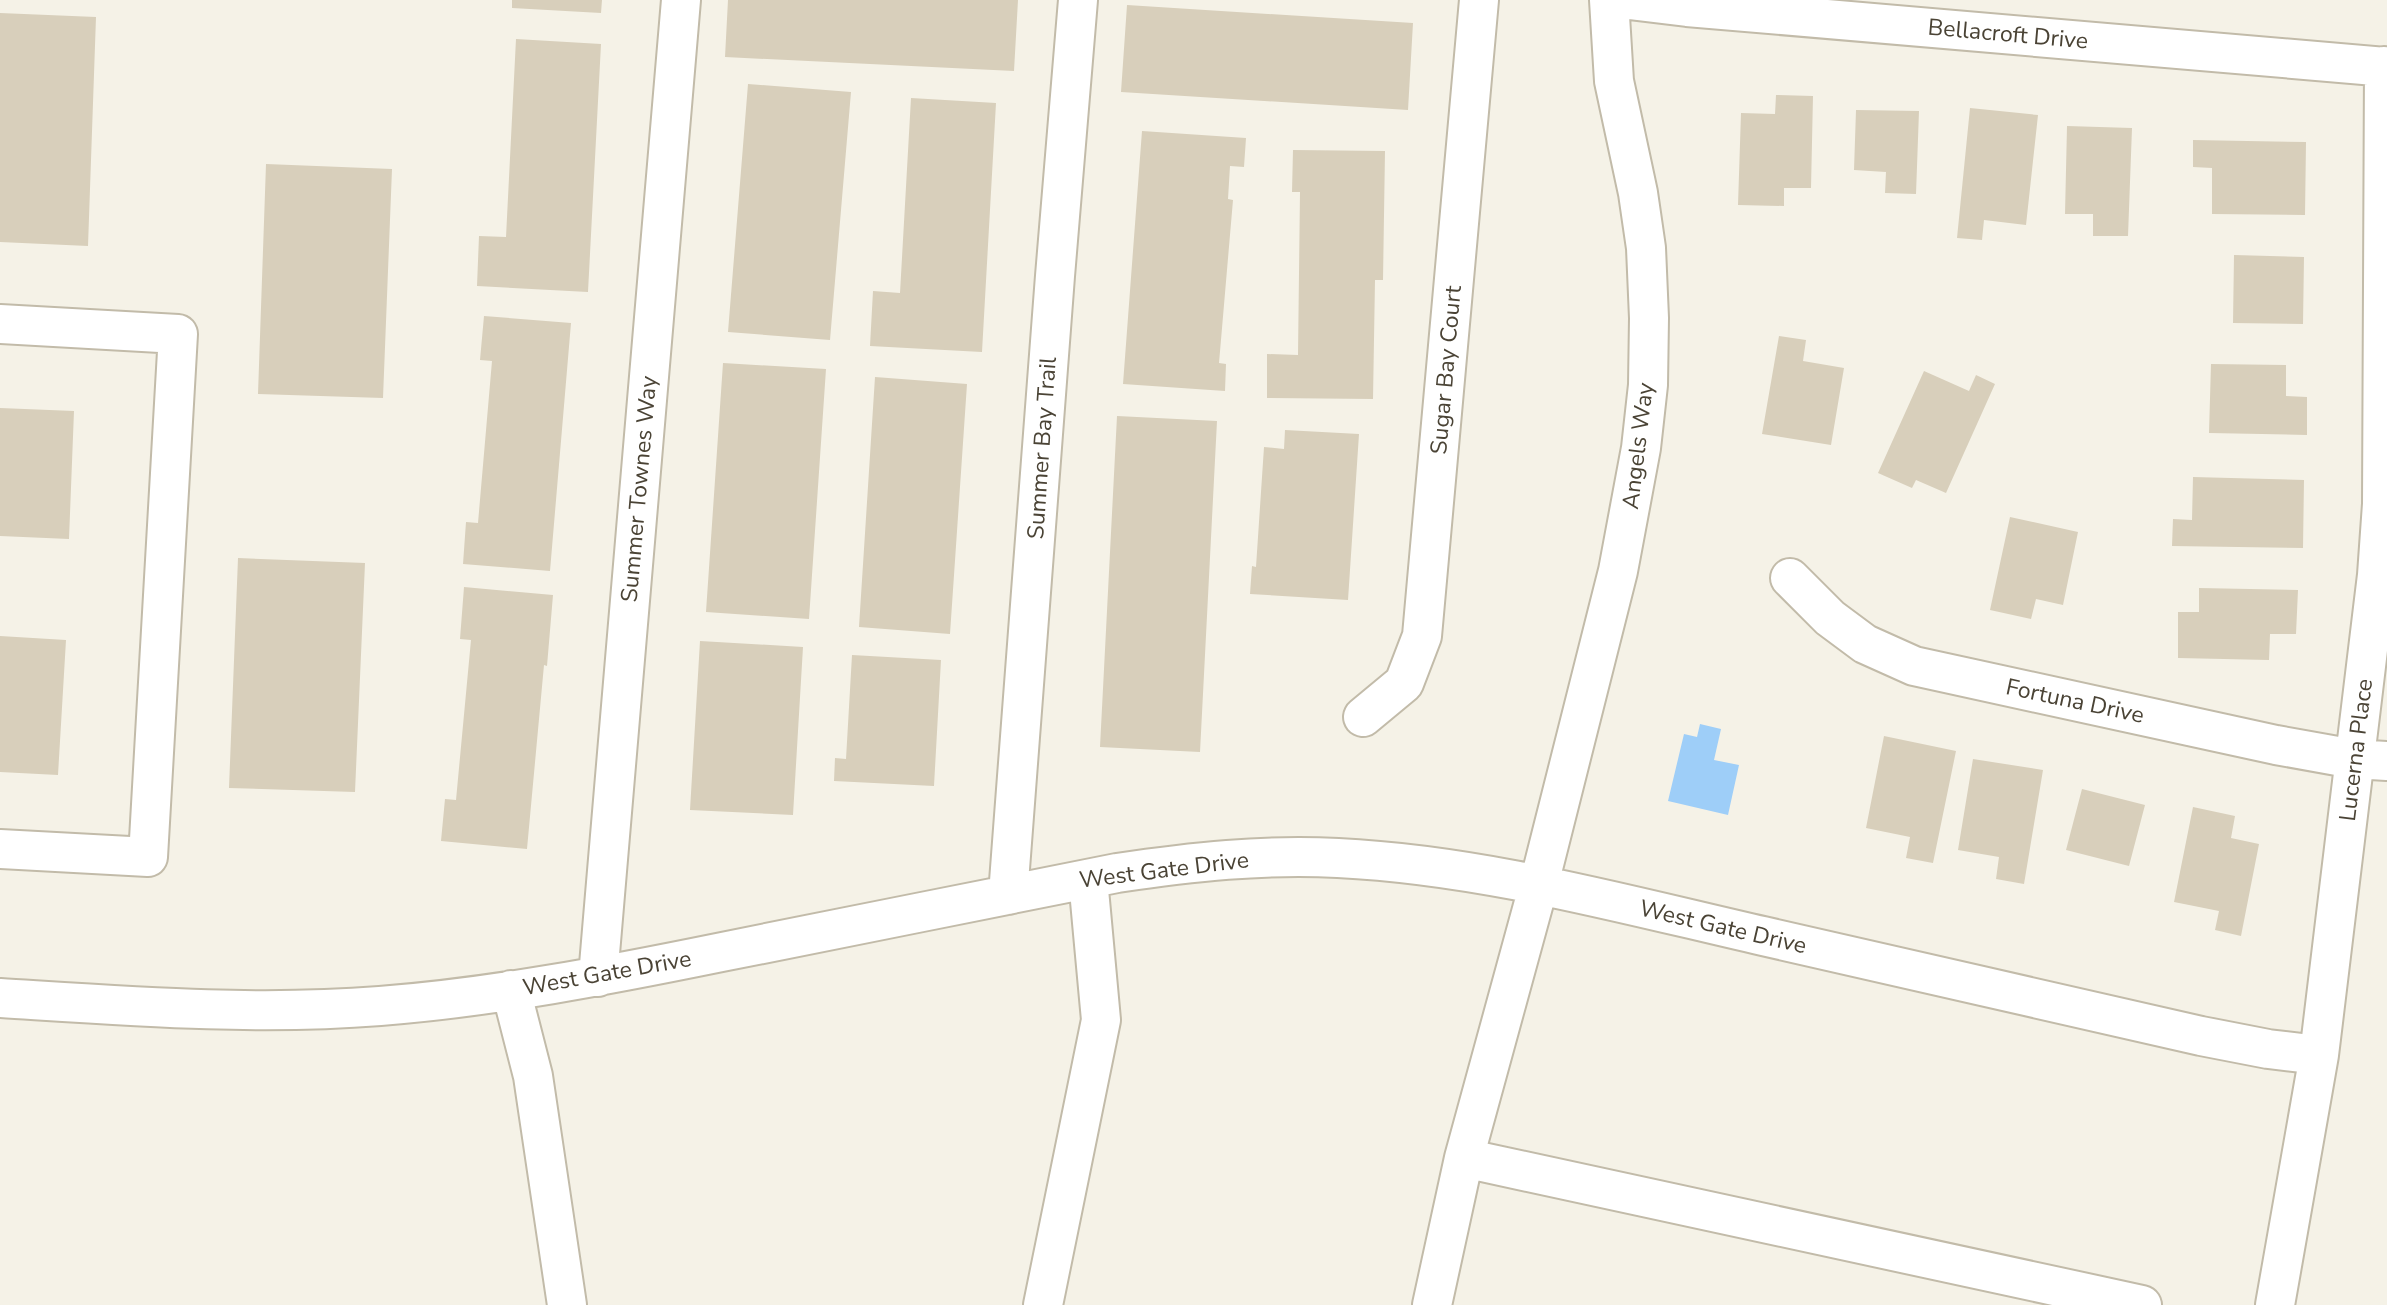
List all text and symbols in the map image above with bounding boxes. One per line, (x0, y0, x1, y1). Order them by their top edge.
street label: Bellacroft Drive (1927, 12, 2089, 56)
street label: Sugar Bay Court (1423, 283, 1469, 456)
street label: Summer Bay Trail (1020, 356, 1064, 540)
street label: Summer Townes Way (614, 374, 664, 603)
street label: Angels Way (1615, 381, 1661, 511)
street label: Fortuna Drive (2003, 671, 2147, 731)
street label: Lucerna Place (2332, 677, 2380, 823)
street label: West Gate Drive (1077, 844, 1251, 896)
street label: West Gate Drive (1636, 893, 1810, 961)
street label: West Gate Drive (520, 943, 694, 1003)

